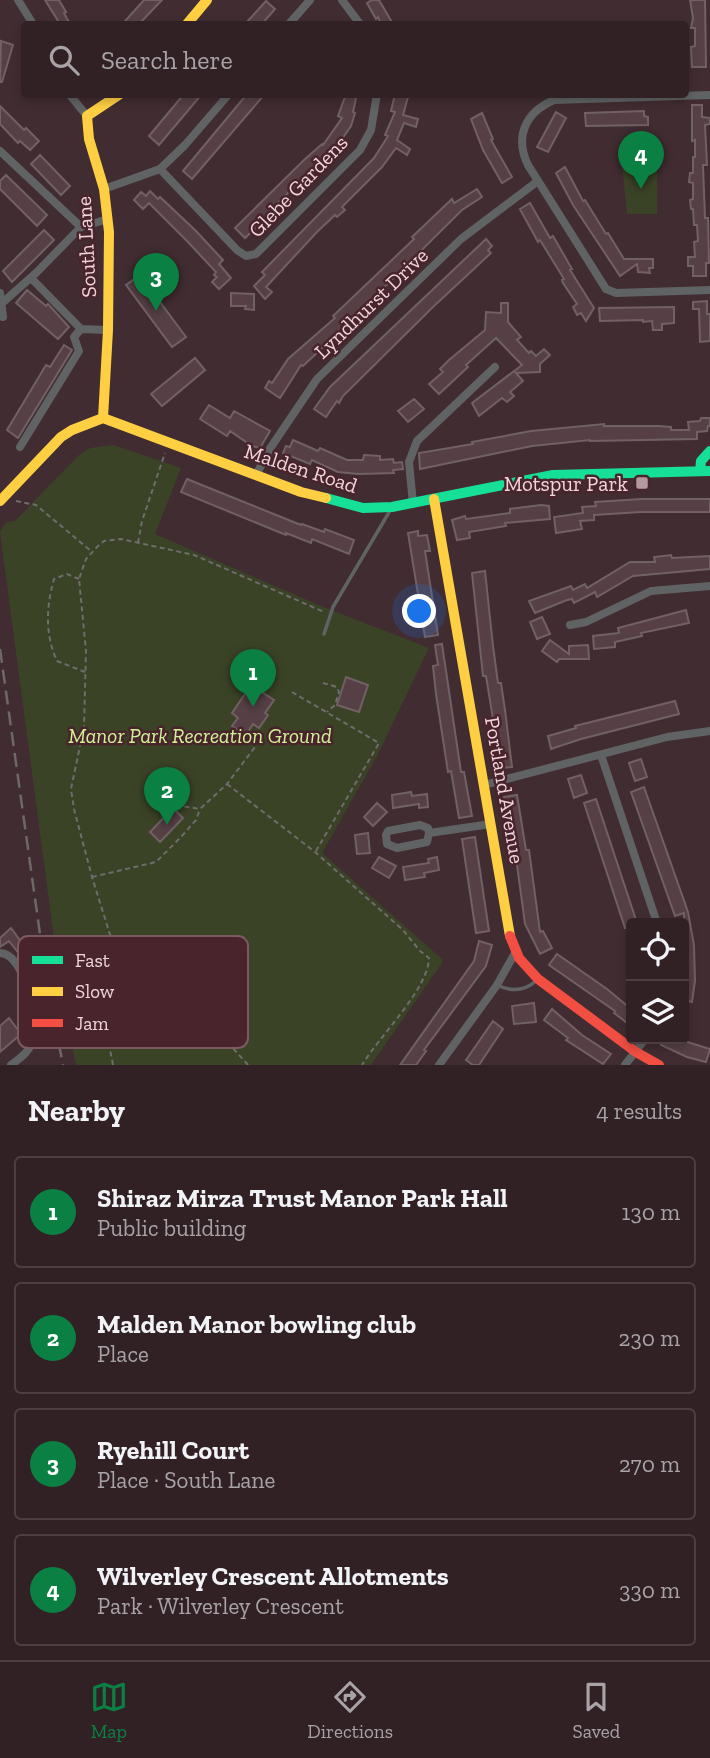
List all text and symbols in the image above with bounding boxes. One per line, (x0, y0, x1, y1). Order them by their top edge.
search box (21, 21, 689, 98)
icon: search (45, 41, 83, 79)
text: Search here (101, 44, 233, 76)
street label: Glebe Gardens (243, 130, 353, 242)
pin: 4 (618, 131, 664, 189)
street label: South Lane (71, 196, 101, 298)
street label: Lyndhurst Drive (309, 242, 433, 364)
pin: 3 (133, 253, 179, 311)
street label: Malden Road (241, 438, 361, 498)
place label: Motspur Park (504, 471, 628, 496)
marker: Motspur Park (634, 475, 650, 491)
your location (402, 594, 436, 628)
pin: 1 (230, 649, 276, 707)
street label: Portland Avenue (480, 714, 530, 866)
park label: Manor Park Recreation Ground (68, 723, 332, 748)
pin: 2 (144, 767, 190, 825)
map controls (626, 918, 689, 1044)
button: locate (626, 918, 689, 981)
legend (18, 936, 248, 1048)
text: Fast (75, 949, 110, 972)
text: Slow (75, 980, 115, 1003)
button: layers (626, 981, 689, 1044)
text: Jam (75, 1012, 109, 1035)
text: Nearby (28, 1093, 125, 1129)
text: 4 results (596, 1097, 682, 1125)
text: Shiraz Mirza Trust Manor Park Hall (97, 1182, 508, 1214)
text: 1 (48, 1198, 58, 1226)
text: 130 m (622, 1198, 680, 1226)
text: Public building (97, 1214, 246, 1242)
text: Malden Manor bowling club (97, 1308, 416, 1340)
text: 2 (47, 1324, 59, 1352)
text: 230 m (619, 1324, 680, 1352)
text: Place (97, 1340, 149, 1368)
text: Ryehill Court (97, 1434, 249, 1466)
text: 3 (47, 1450, 59, 1478)
text: 270 m (619, 1450, 680, 1478)
text: Place · South Lane (97, 1466, 275, 1494)
text: Wilverley Crescent Allotments (97, 1560, 449, 1592)
text: 4 (46, 1576, 60, 1604)
text: 330 m (619, 1576, 680, 1604)
text: Park · Wilverley Crescent (97, 1592, 344, 1620)
tab: Map (90, 1678, 128, 1743)
tab: Directions (307, 1678, 393, 1743)
tab: Saved (573, 1678, 620, 1743)

